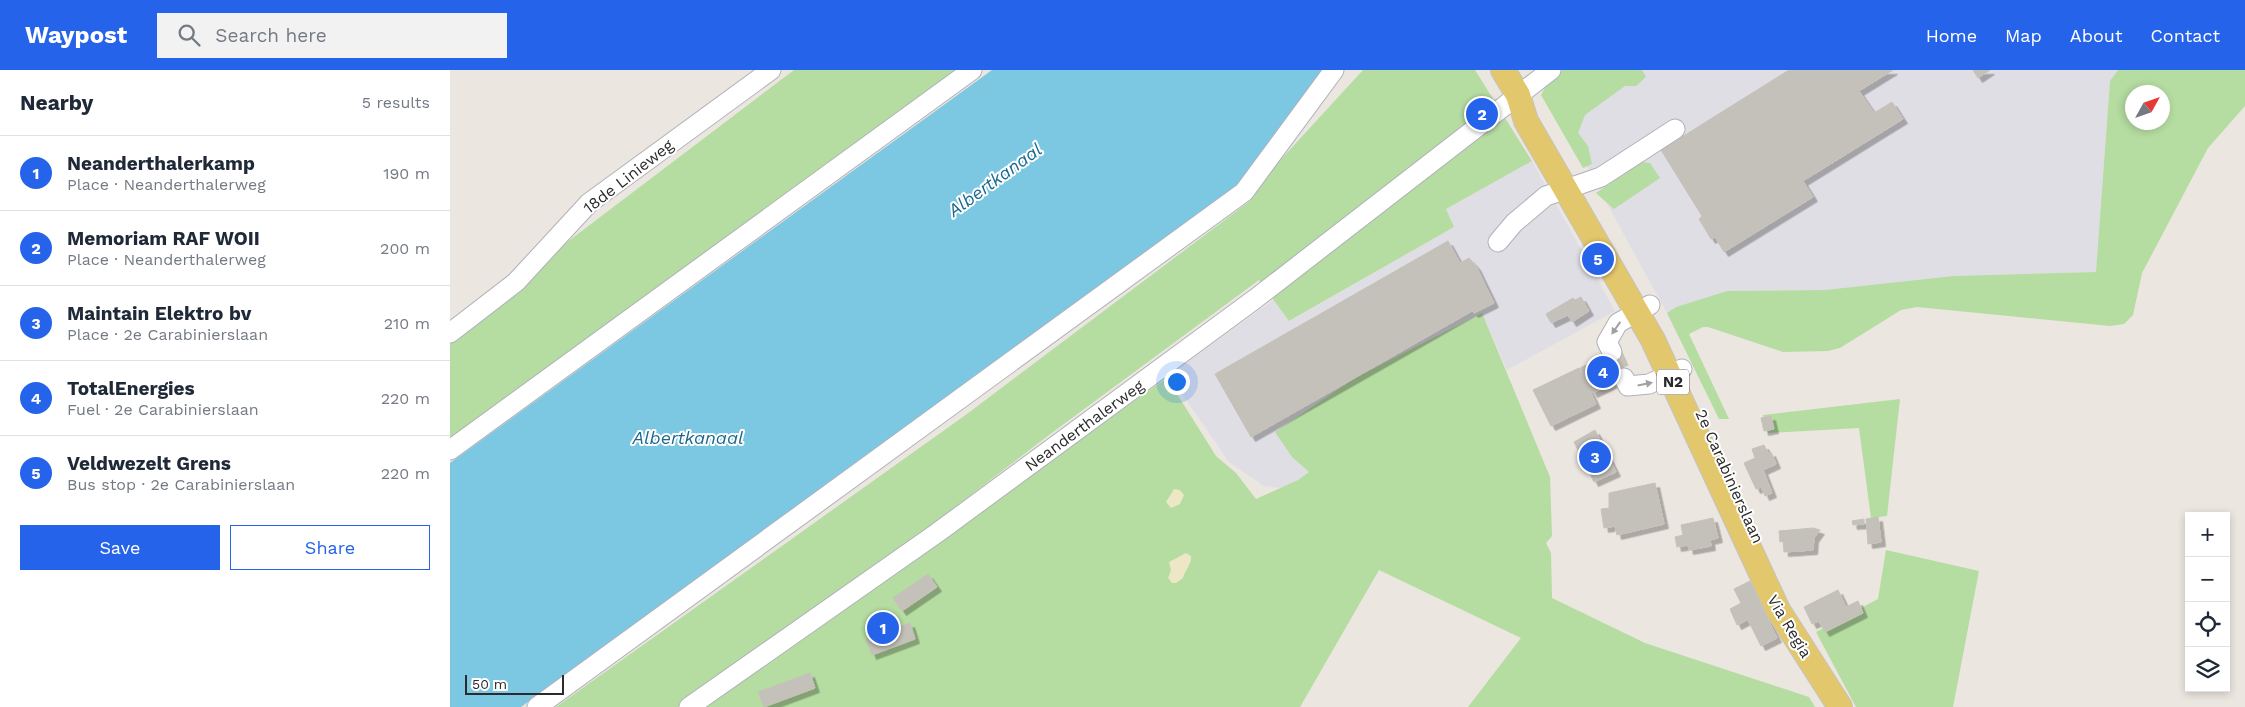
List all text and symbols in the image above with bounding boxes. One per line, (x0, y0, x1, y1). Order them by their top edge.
search box (157, 13, 507, 58)
text: Waypost (25, 21, 127, 49)
icon: search (175, 21, 203, 49)
text: Search here (215, 24, 327, 47)
text: Home (1926, 25, 1977, 46)
text: Map (2005, 25, 2042, 46)
text: About (2070, 25, 2122, 46)
text: Contact (2150, 25, 2220, 46)
north arrow (2125, 85, 2170, 130)
text: Nearby (20, 90, 93, 115)
text: 5 results (362, 93, 430, 112)
pin: 2 (1466, 95, 1498, 133)
street label: 18de Linieweg (580, 135, 677, 217)
water label: Albertkanaal (943, 139, 1046, 221)
text: Neanderthalerkamp (67, 152, 255, 175)
text: 1 (33, 164, 39, 183)
text: 190 m (383, 164, 430, 183)
text: Place · Neanderthalerweg (67, 175, 266, 194)
text: Memoriam RAF WOII (67, 227, 260, 250)
text: 2 (31, 239, 41, 258)
text: 200 m (380, 239, 430, 258)
pin: 5 (1582, 240, 1614, 278)
text: Place · Neanderthalerweg (67, 250, 266, 269)
text: Maintain Elektro bv (67, 302, 251, 325)
text: 3 (31, 314, 41, 333)
text: 210 m (384, 314, 430, 333)
one-way arrow (1611, 321, 1621, 335)
text: Place · 2e Carabinierslaan (67, 325, 268, 344)
pin: 4 (1587, 353, 1619, 391)
your location (1164, 369, 1190, 395)
road number: N2 (1657, 370, 1689, 394)
street label: Neanderthalerweg (1021, 376, 1148, 475)
text: TotalEnergies (67, 377, 195, 400)
one-way arrow (1638, 379, 1654, 387)
text: 4 (31, 389, 41, 408)
text: 220 m (381, 389, 430, 408)
text: Fuel · 2e Carabinierslaan (67, 400, 259, 419)
street label: 2e Carabinierslaan (1691, 406, 1768, 546)
water label: Albertkanaal (632, 427, 743, 448)
pin: 3 (1579, 438, 1611, 476)
text: Veldwezelt Grens (67, 452, 231, 475)
text: 5 (31, 464, 41, 483)
text: 220 m (381, 464, 430, 483)
text: Bus stop · 2e Carabinierslaan (67, 475, 295, 494)
map controls (2185, 512, 2230, 692)
button: + (2185, 512, 2230, 557)
button: Save (20, 525, 220, 570)
button: Share (230, 525, 430, 570)
button: − (2185, 557, 2230, 602)
street label: Via Regia (1763, 591, 1816, 661)
button: locate (2185, 602, 2230, 647)
pin: 1 (867, 609, 899, 647)
button: layers (2185, 647, 2230, 692)
scale bar (465, 672, 564, 695)
text: 50 m (472, 676, 507, 692)

